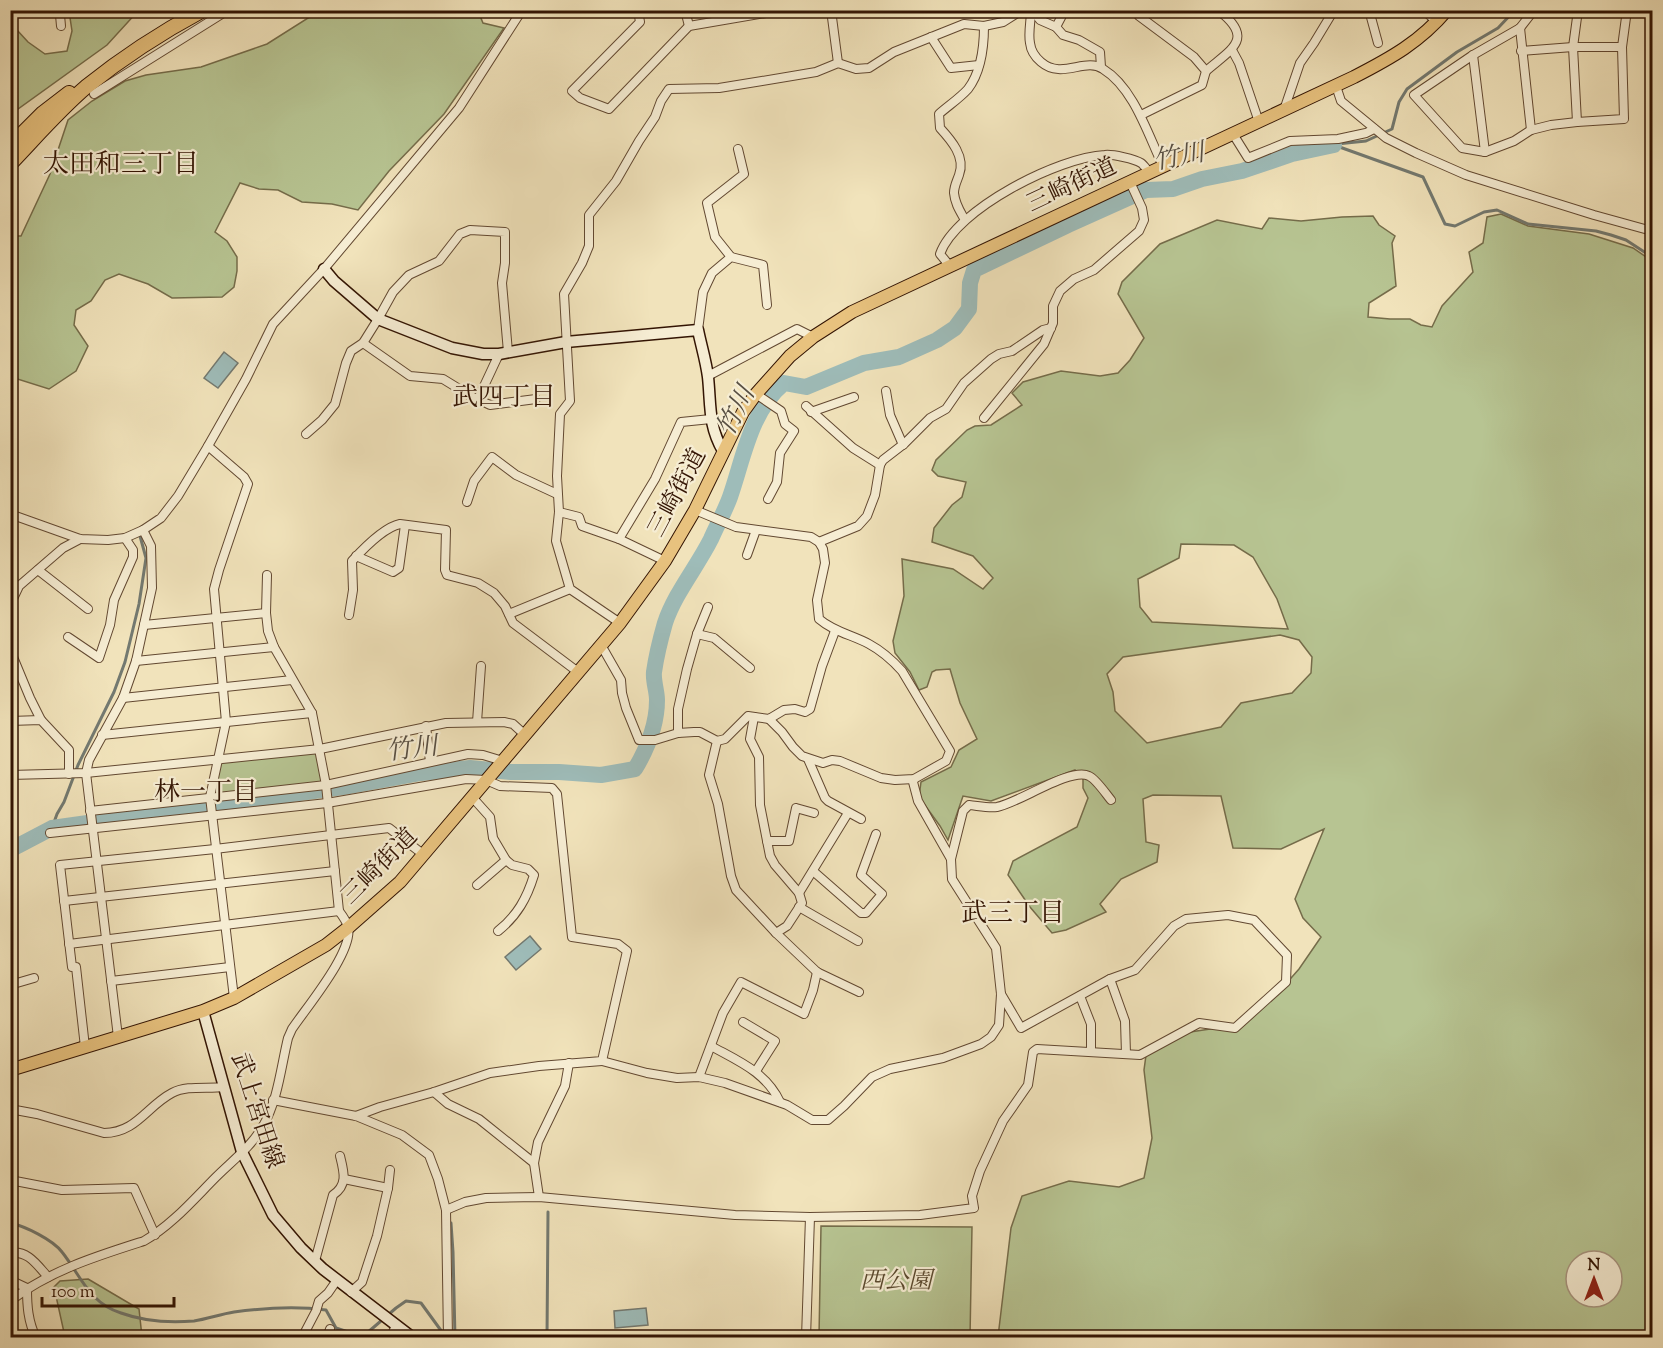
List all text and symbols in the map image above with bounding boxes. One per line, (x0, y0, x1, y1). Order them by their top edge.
water label: 竹川 (1150, 134, 1211, 181)
district label: 太田和三丁目 (43, 147, 199, 184)
street label: 三崎街道 (1021, 150, 1123, 222)
water label: 竹川 (709, 378, 767, 444)
district label: 武四丁目 (452, 380, 556, 417)
street label: 三崎街道 (640, 443, 716, 543)
water label: 竹川 (384, 728, 443, 772)
district label: 林一丁目 (154, 775, 258, 812)
street label: 三崎街道 (334, 821, 426, 913)
district label: 武三丁目 (961, 896, 1065, 933)
street label: 武上宮田線 (221, 1049, 291, 1173)
north arrow (1564, 1249, 1624, 1309)
text: N (1588, 1255, 1601, 1278)
park label: 西公園 (860, 1265, 936, 1299)
scale bar (42, 1270, 174, 1308)
text: 100 m (51, 1280, 95, 1306)

